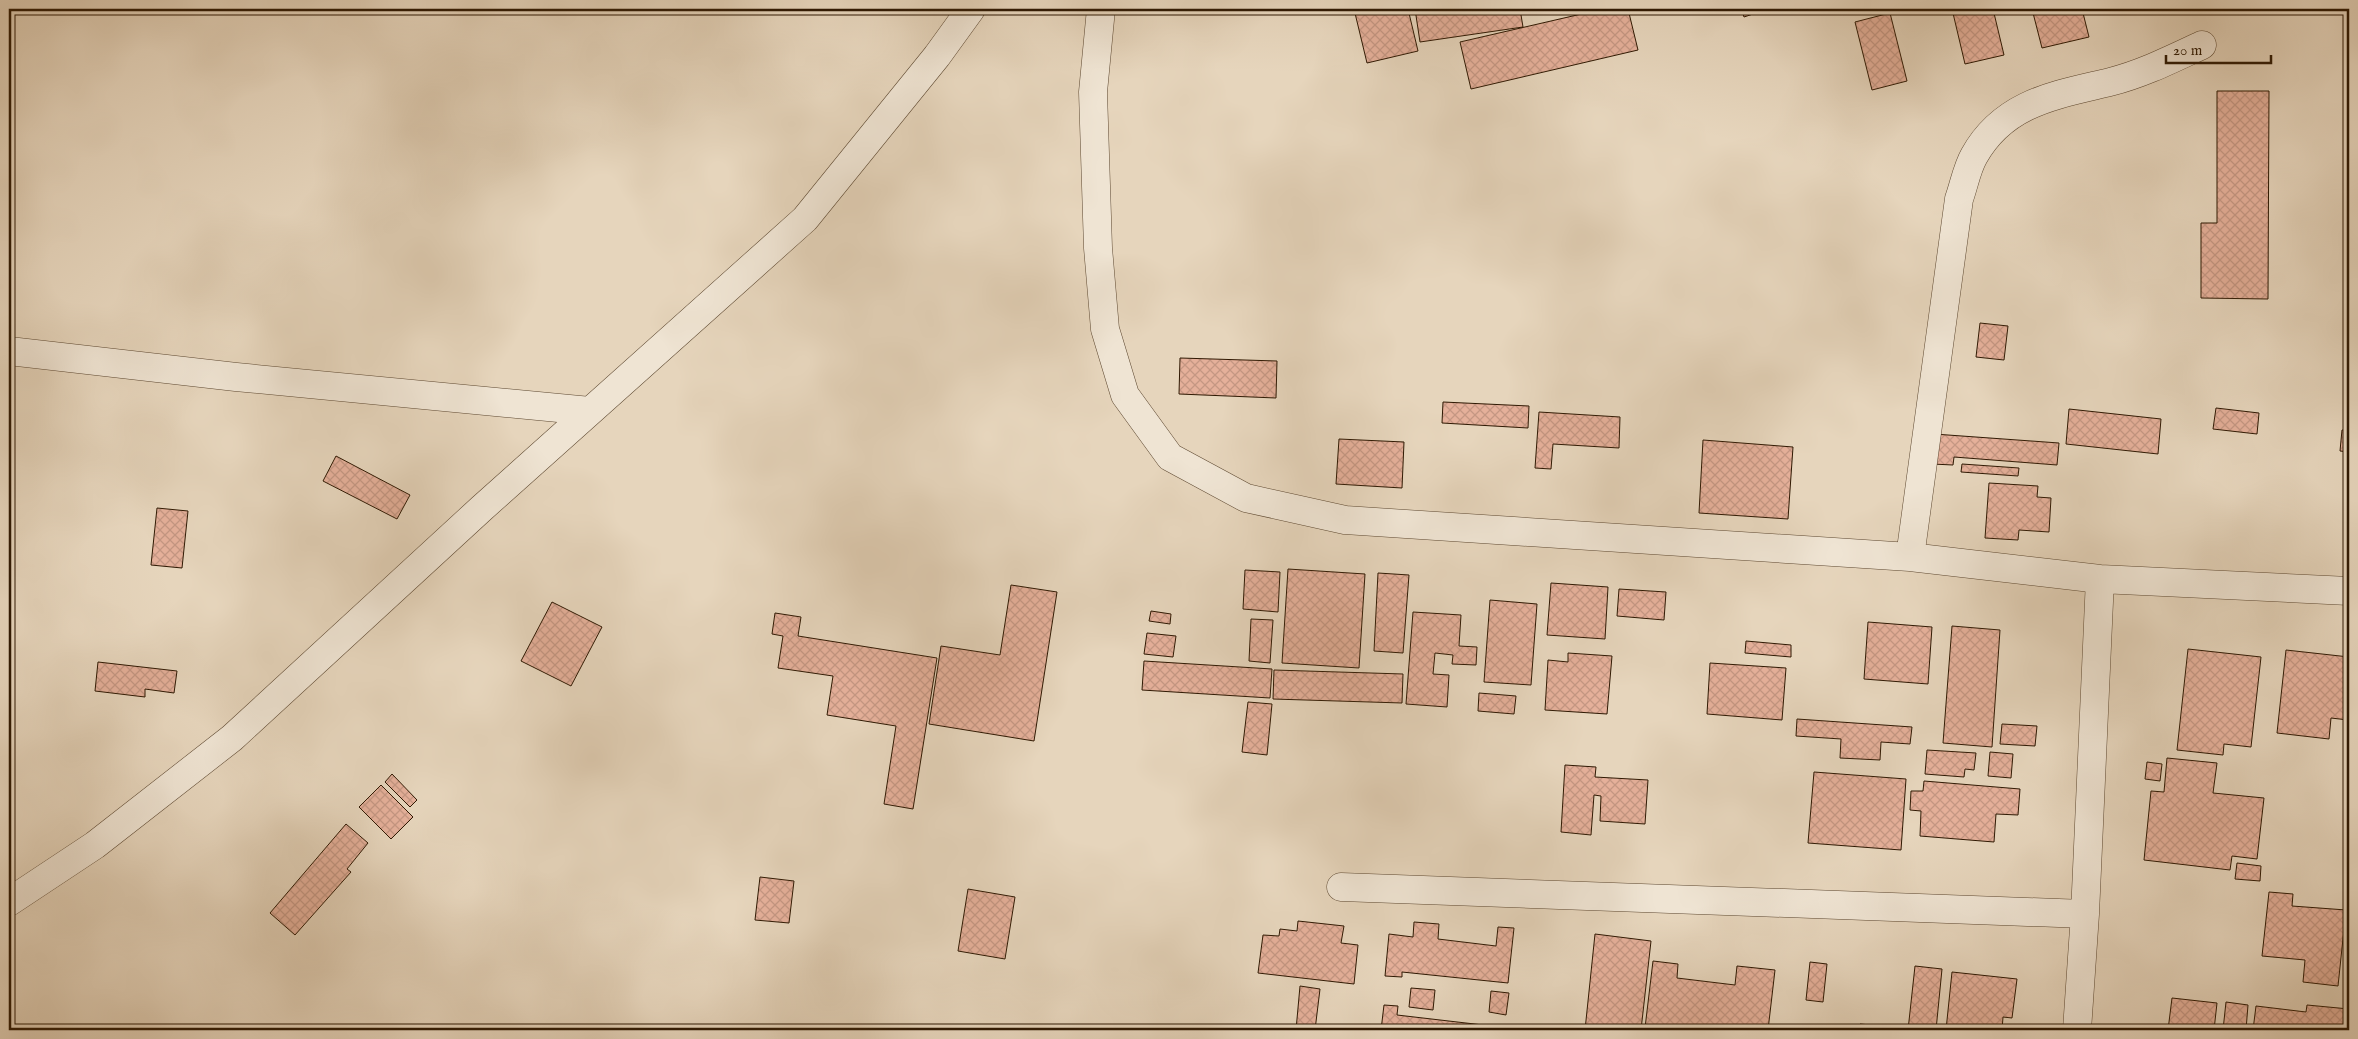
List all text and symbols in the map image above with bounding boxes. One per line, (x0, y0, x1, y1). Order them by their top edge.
scale bar (2166, 32, 2270, 64)
text: 20 m (2173, 41, 2203, 60)

